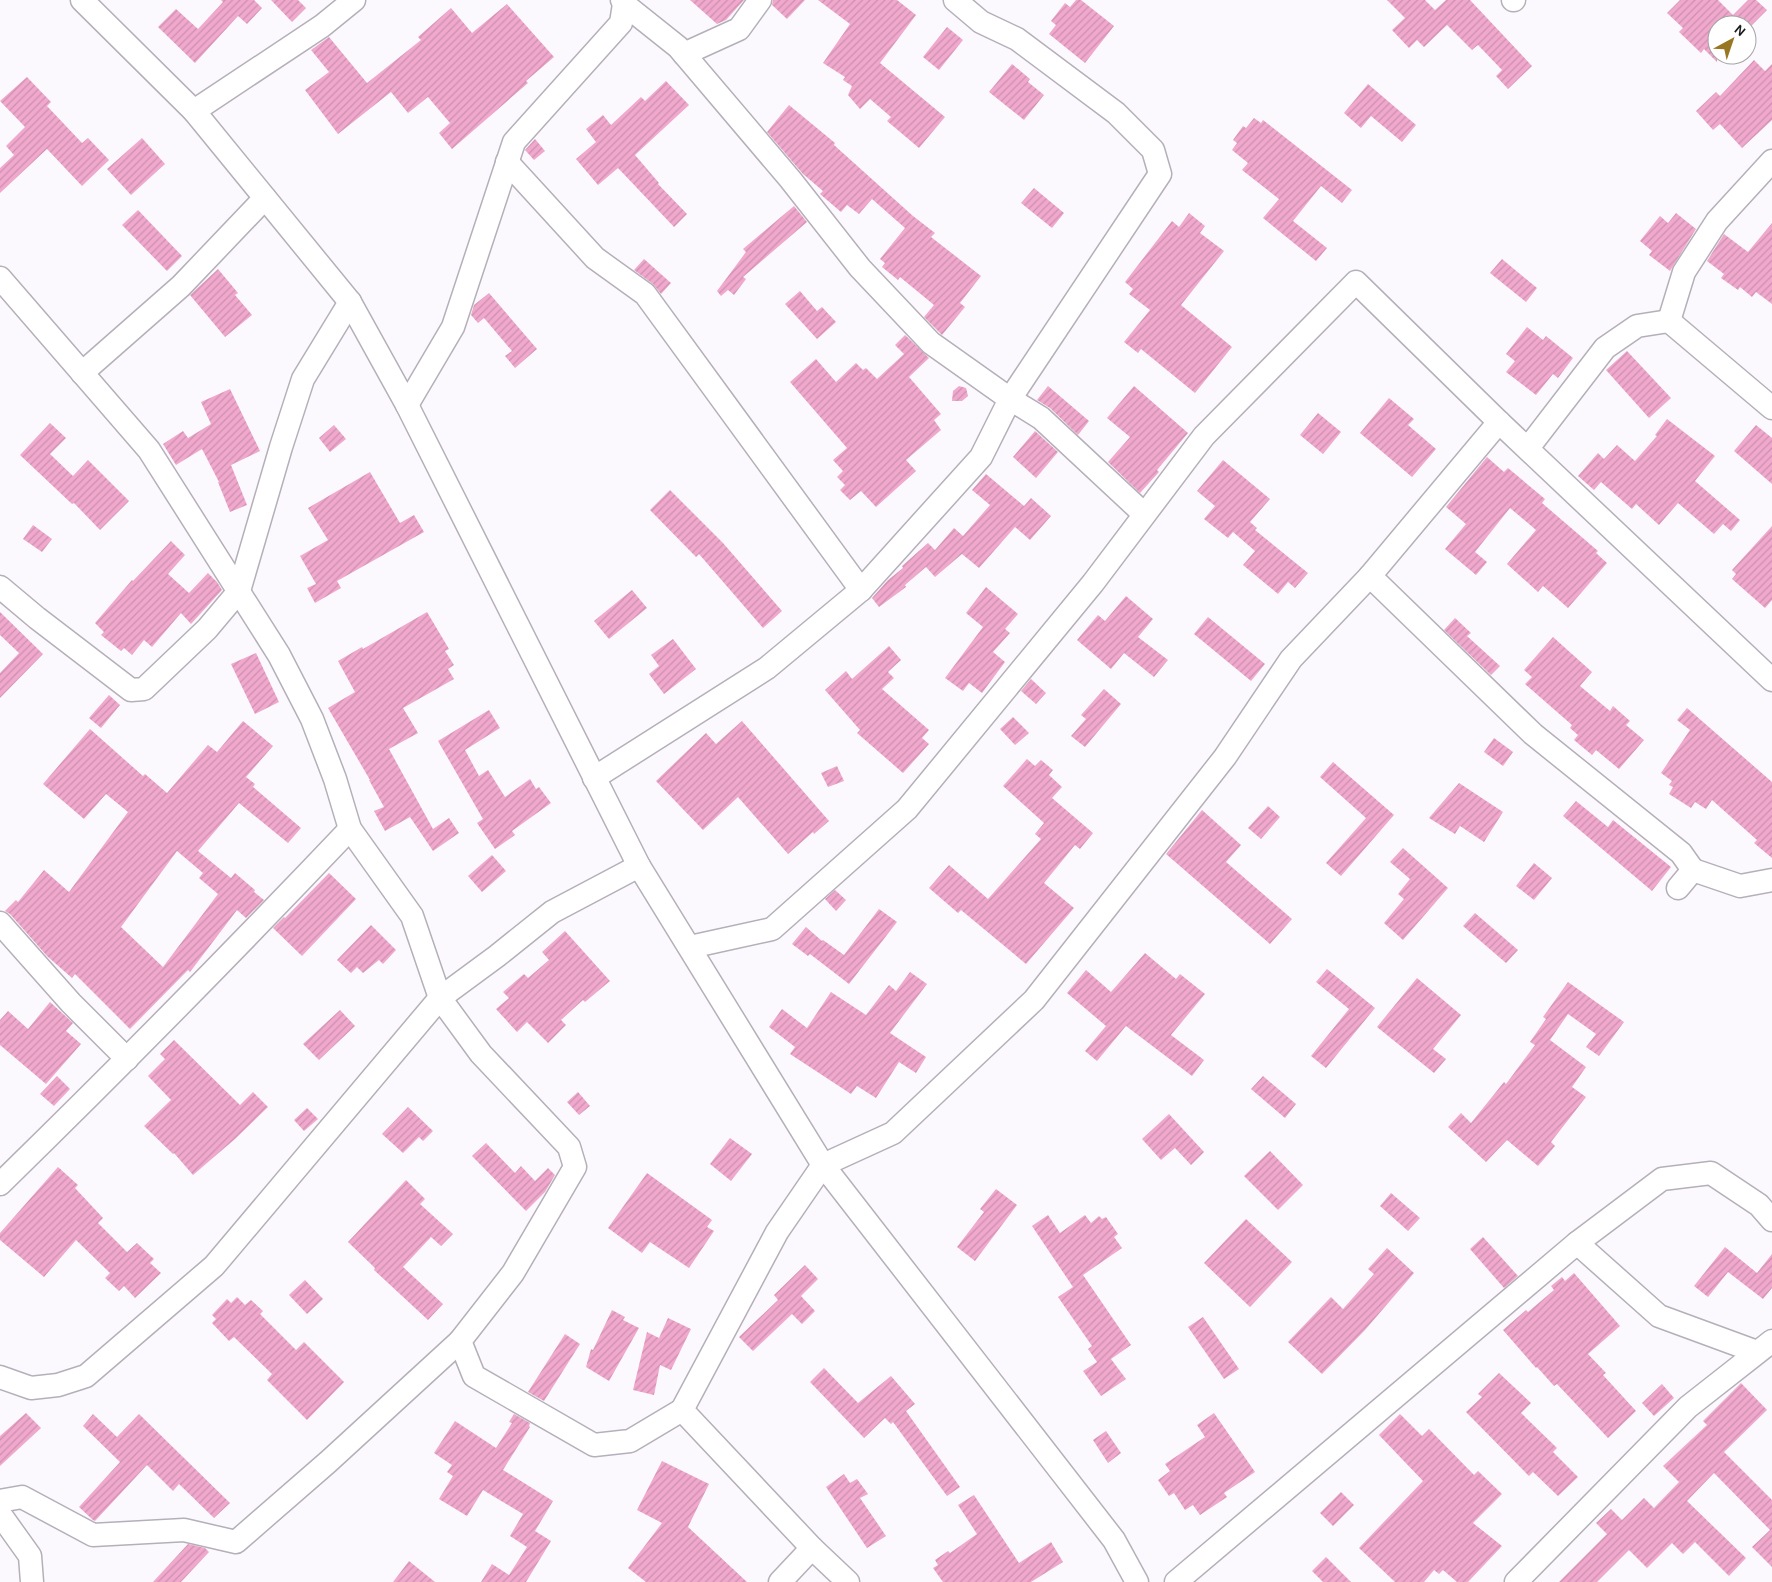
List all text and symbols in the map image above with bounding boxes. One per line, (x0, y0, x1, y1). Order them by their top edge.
north arrow (1707, 15, 1757, 65)
text: N (1731, 21, 1749, 40)

